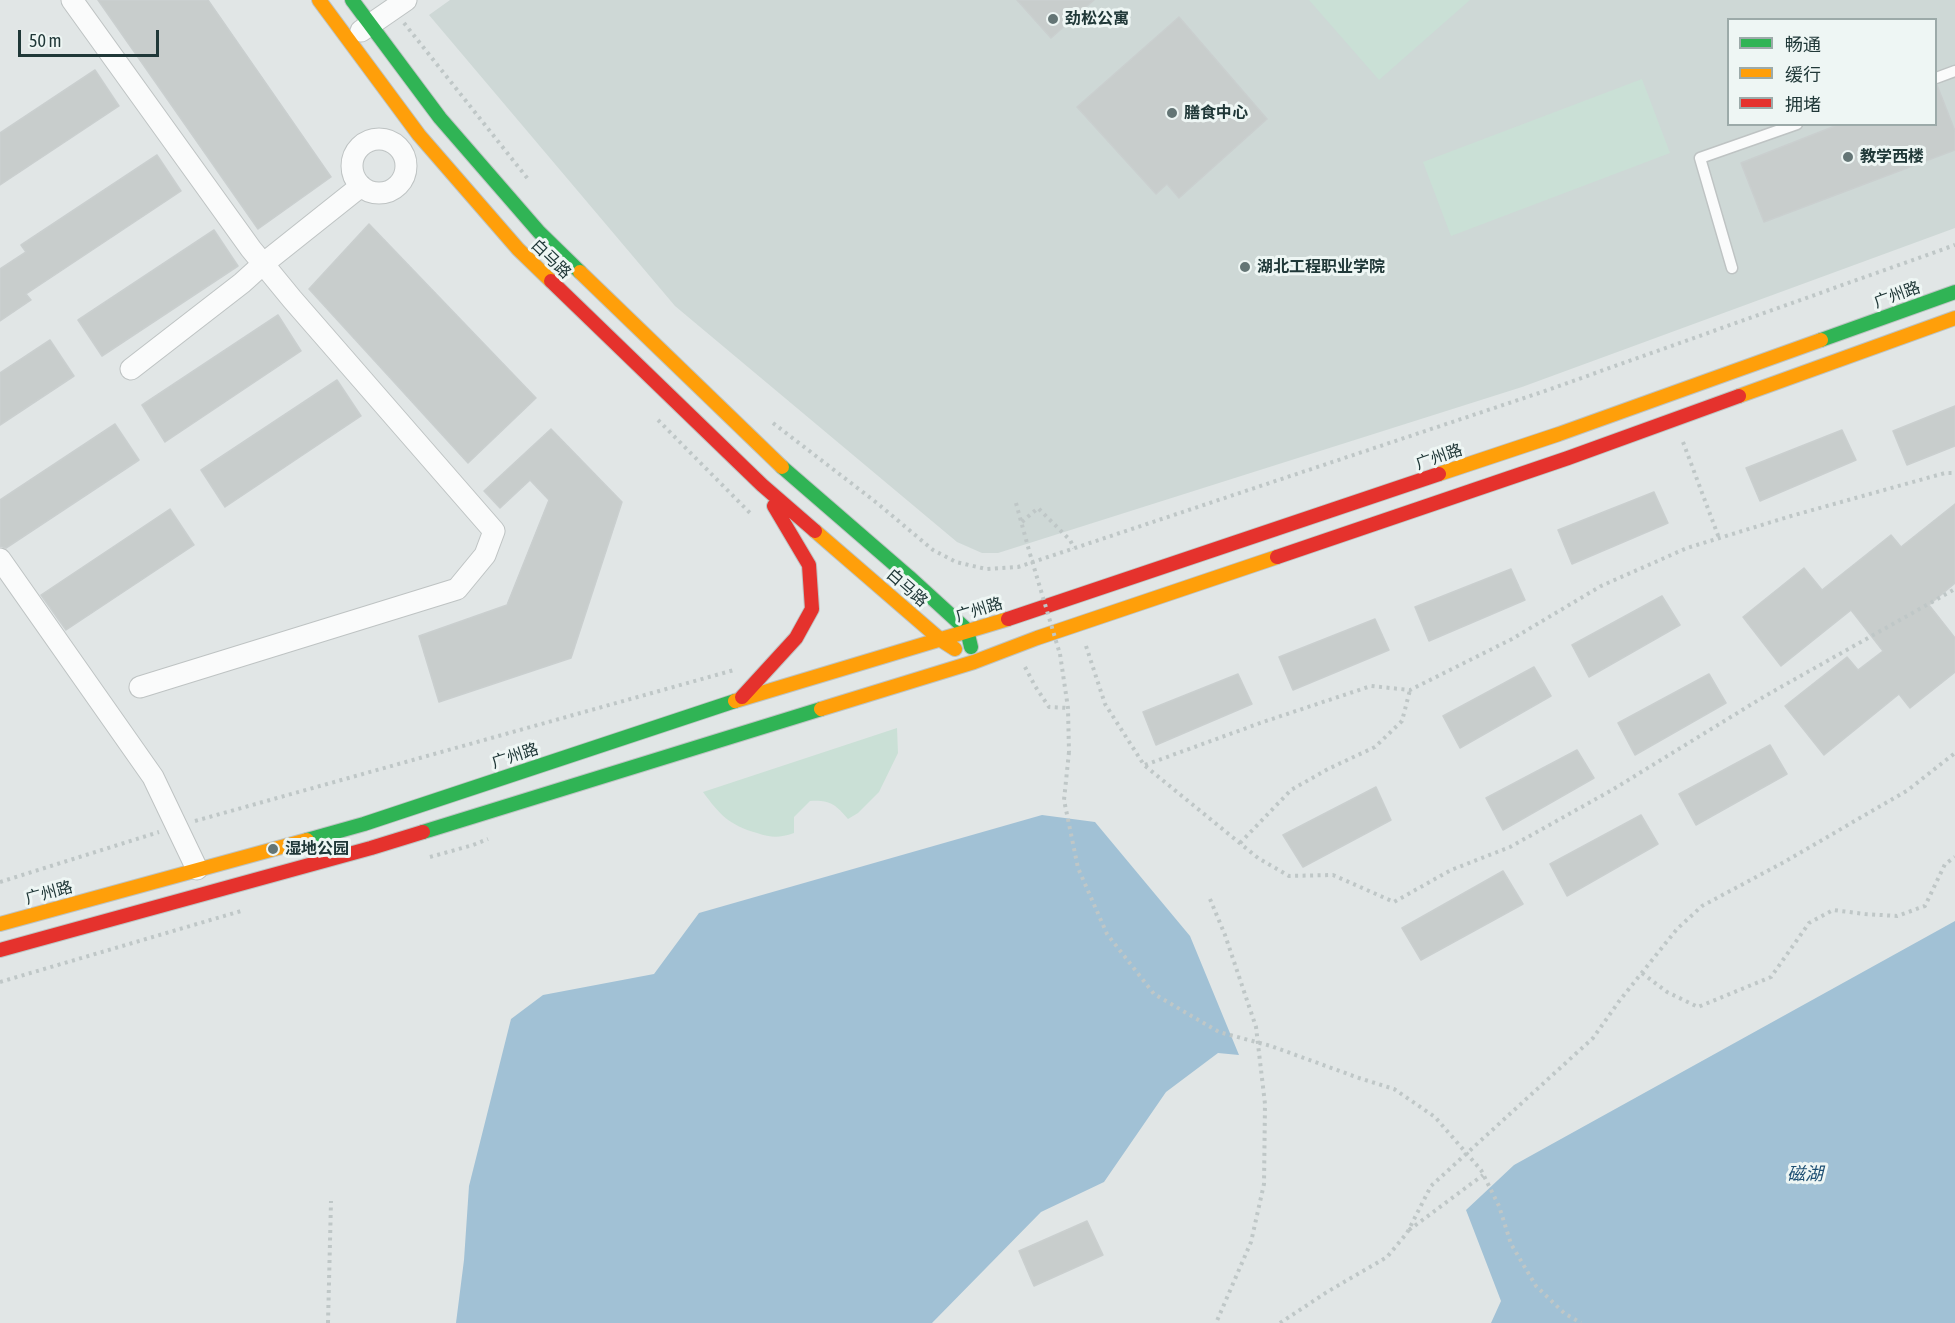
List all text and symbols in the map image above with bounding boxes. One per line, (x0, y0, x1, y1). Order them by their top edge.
place label: 劲松公寓 (1065, 9, 1129, 29)
marker: 劲松公寓 (1046, 12, 1060, 26)
scale bar (21, 18, 162, 56)
legend (1727, 18, 1937, 126)
text: 50 m (29, 30, 61, 51)
text: 畅通 (1785, 34, 1821, 55)
text: 缓行 (1785, 64, 1821, 85)
text: 拥堵 (1785, 94, 1821, 115)
place label: 膳食中心 (1184, 103, 1248, 123)
marker: 膳食中心 (1165, 106, 1179, 120)
place label: 教学西楼 (1860, 147, 1924, 167)
marker: 教学西楼 (1841, 150, 1855, 164)
street label: 白马路 (527, 235, 575, 283)
place label: 湖北工程职业学院 (1257, 257, 1385, 277)
marker: 湖北工程职业学院 (1238, 260, 1252, 274)
street label: 广州路 (1871, 278, 1923, 312)
street label: 广州路 (1413, 440, 1465, 474)
street label: 白马路 (883, 565, 931, 611)
street label: 广州路 (953, 594, 1005, 626)
street label: 广州路 (489, 739, 541, 773)
place label: 湿地公园 (285, 839, 349, 859)
marker: 湿地公园 (266, 842, 280, 856)
street label: 广州路 (23, 878, 75, 908)
water label: 磁湖 (1787, 1163, 1823, 1185)

